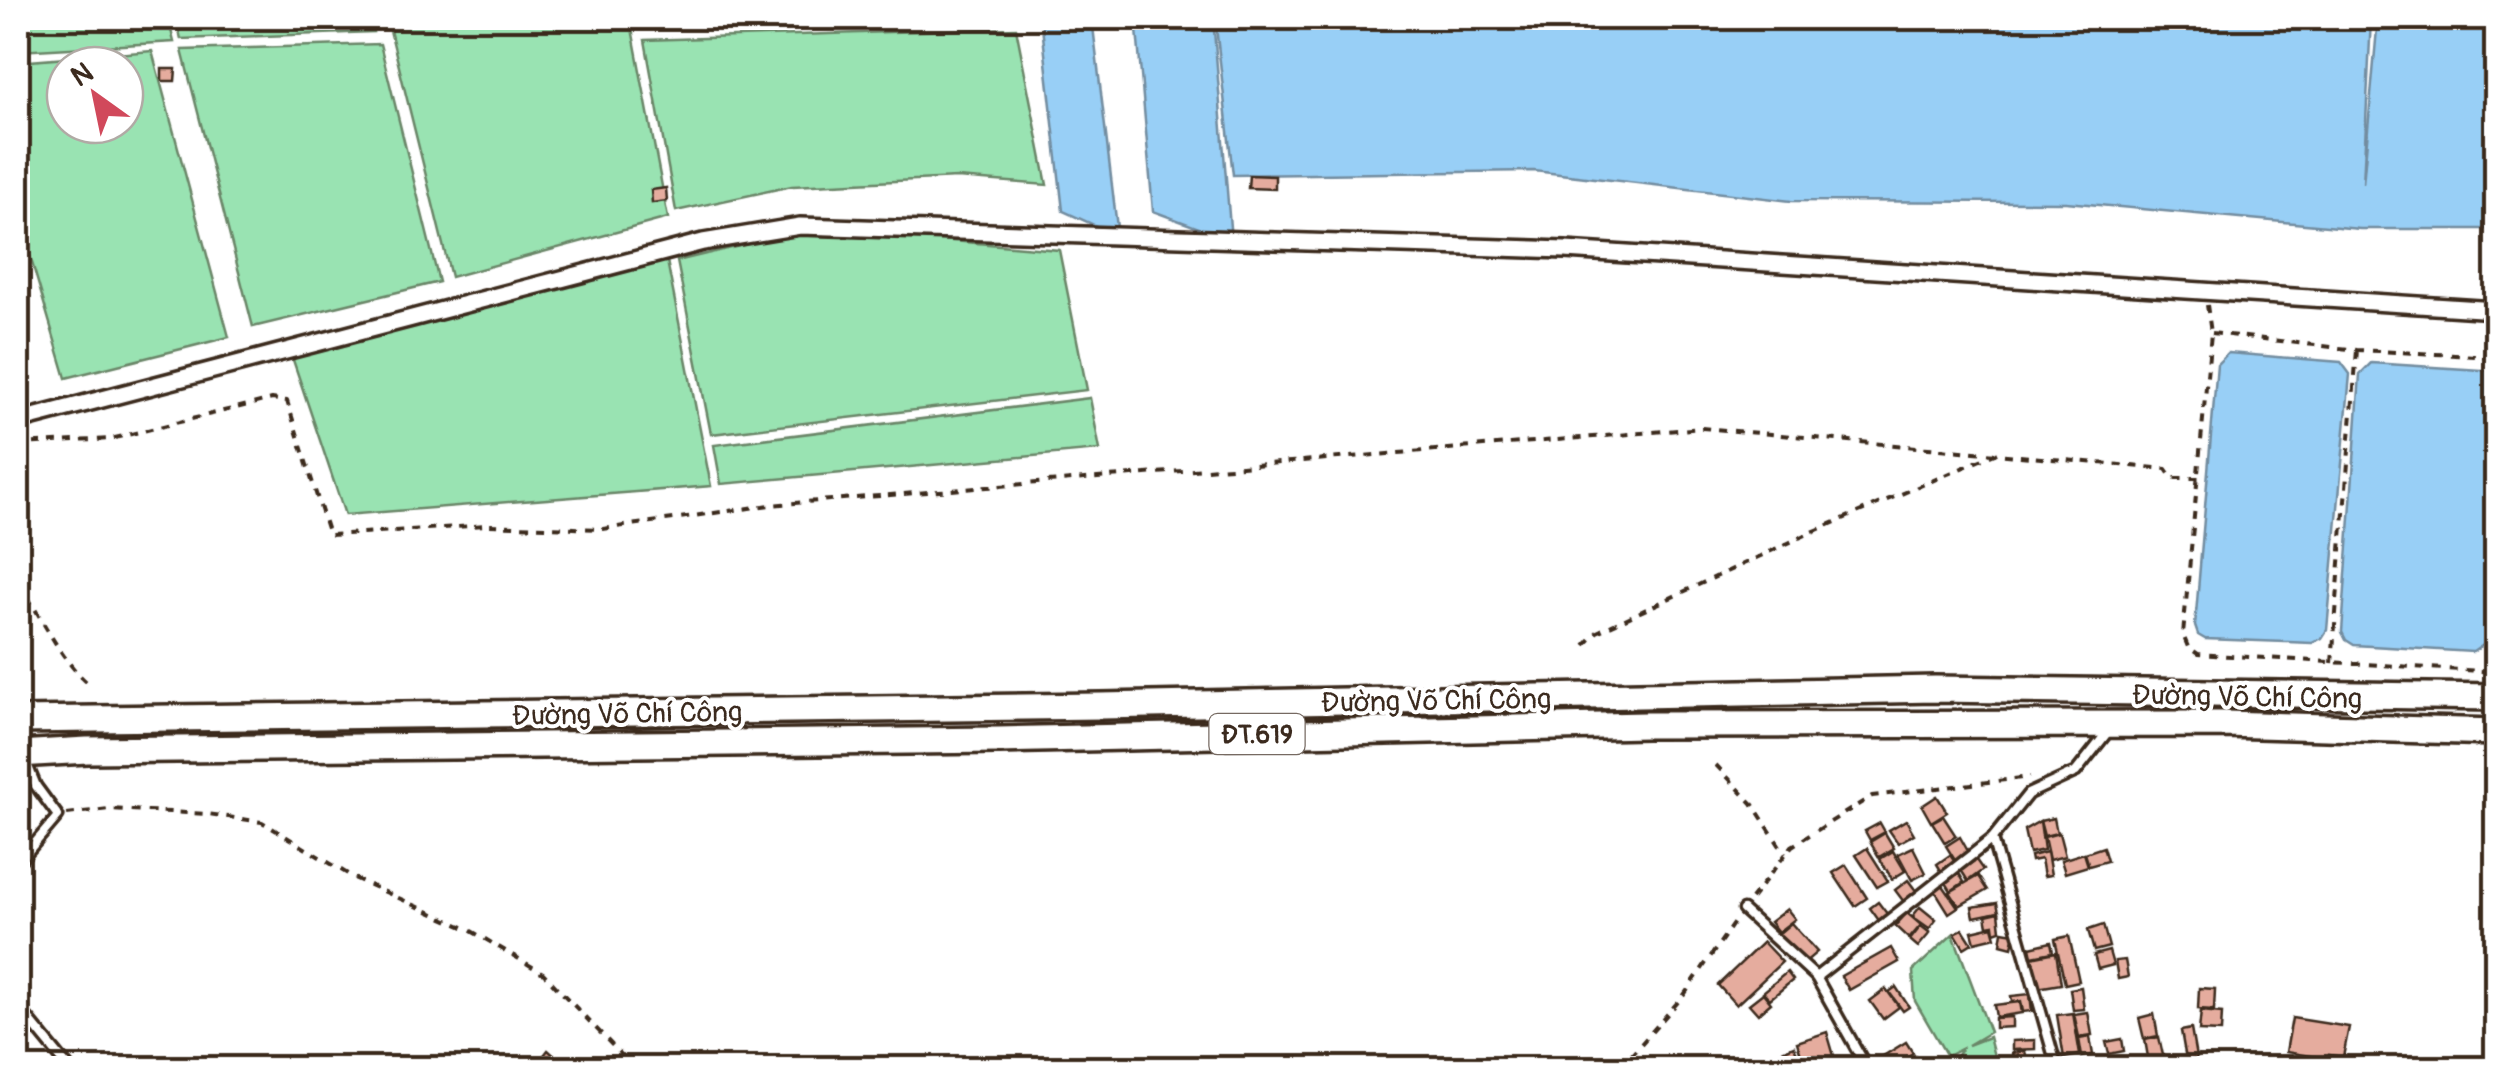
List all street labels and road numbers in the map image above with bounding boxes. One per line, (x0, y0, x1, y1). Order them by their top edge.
street label: Đường Võ Chí Công (2132, 678, 2362, 717)
street label: Đường Võ Chí Công (1321, 682, 1551, 721)
street label: Đường Võ Chí Công (512, 695, 742, 734)
road number: ĐT.619 (1210, 714, 1304, 754)

